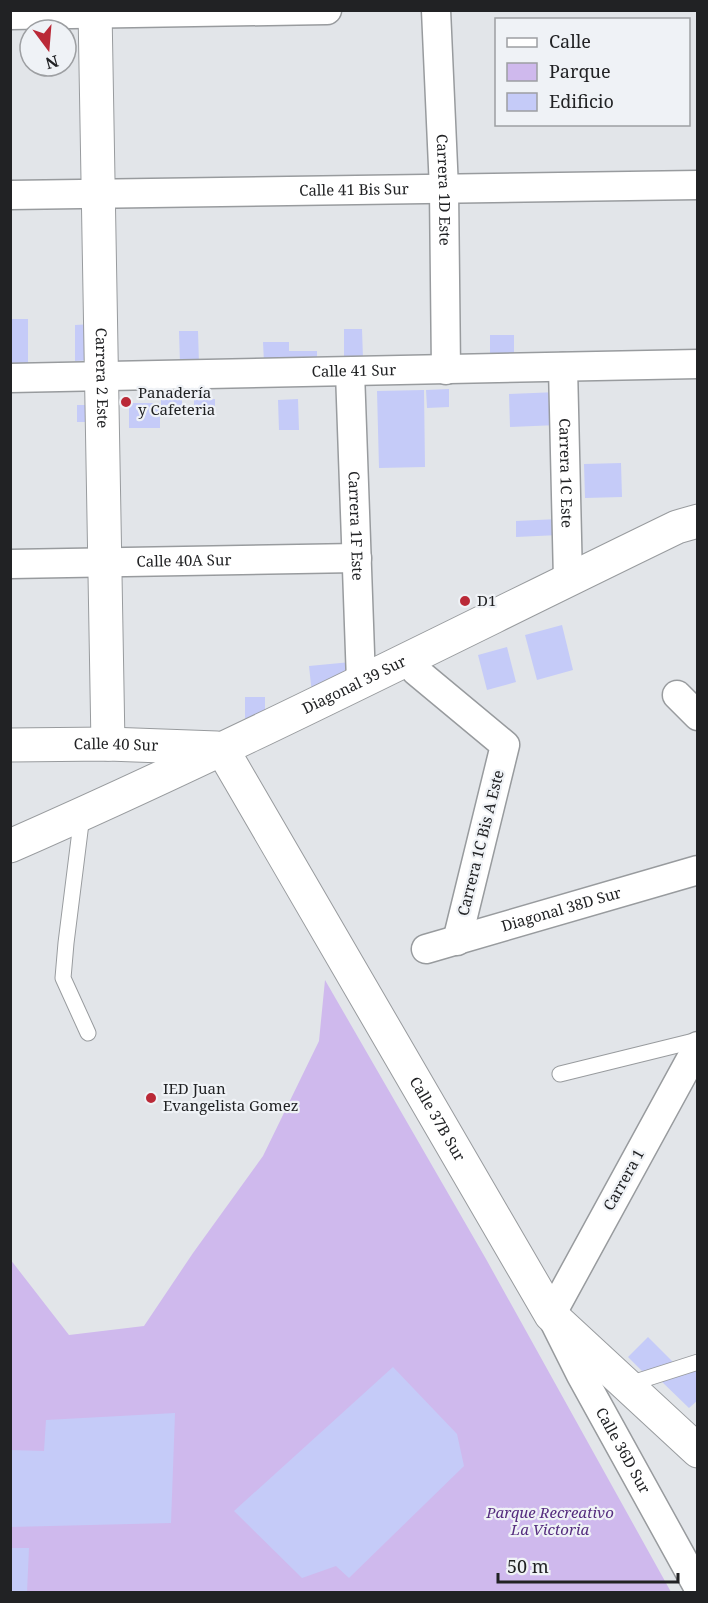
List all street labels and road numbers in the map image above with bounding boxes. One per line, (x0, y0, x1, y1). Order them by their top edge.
street label: Carrera 1D Este (433, 134, 456, 246)
street label: Calle 41 Bis Sur (299, 178, 409, 200)
street label: Carrera 2 Este (92, 327, 113, 428)
street label: Calle 41 Sur (312, 359, 396, 381)
street label: Carrera 1C Este (555, 418, 578, 528)
street label: Carrera 1F Este (345, 471, 368, 581)
street label: Calle 40A Sur (136, 549, 232, 571)
street label: Diagonal 39 Sur (299, 650, 409, 718)
street label: Calle 40 Sur (74, 733, 159, 755)
street label: Carrera 1C Bis A Este (452, 768, 508, 918)
street label: Diagonal 38D Sur (499, 882, 623, 936)
street label: Calle 37B Sur (406, 1073, 470, 1164)
street label: Carrera 1 (598, 1145, 648, 1214)
street label: Calle 36D Sur (592, 1404, 655, 1497)

